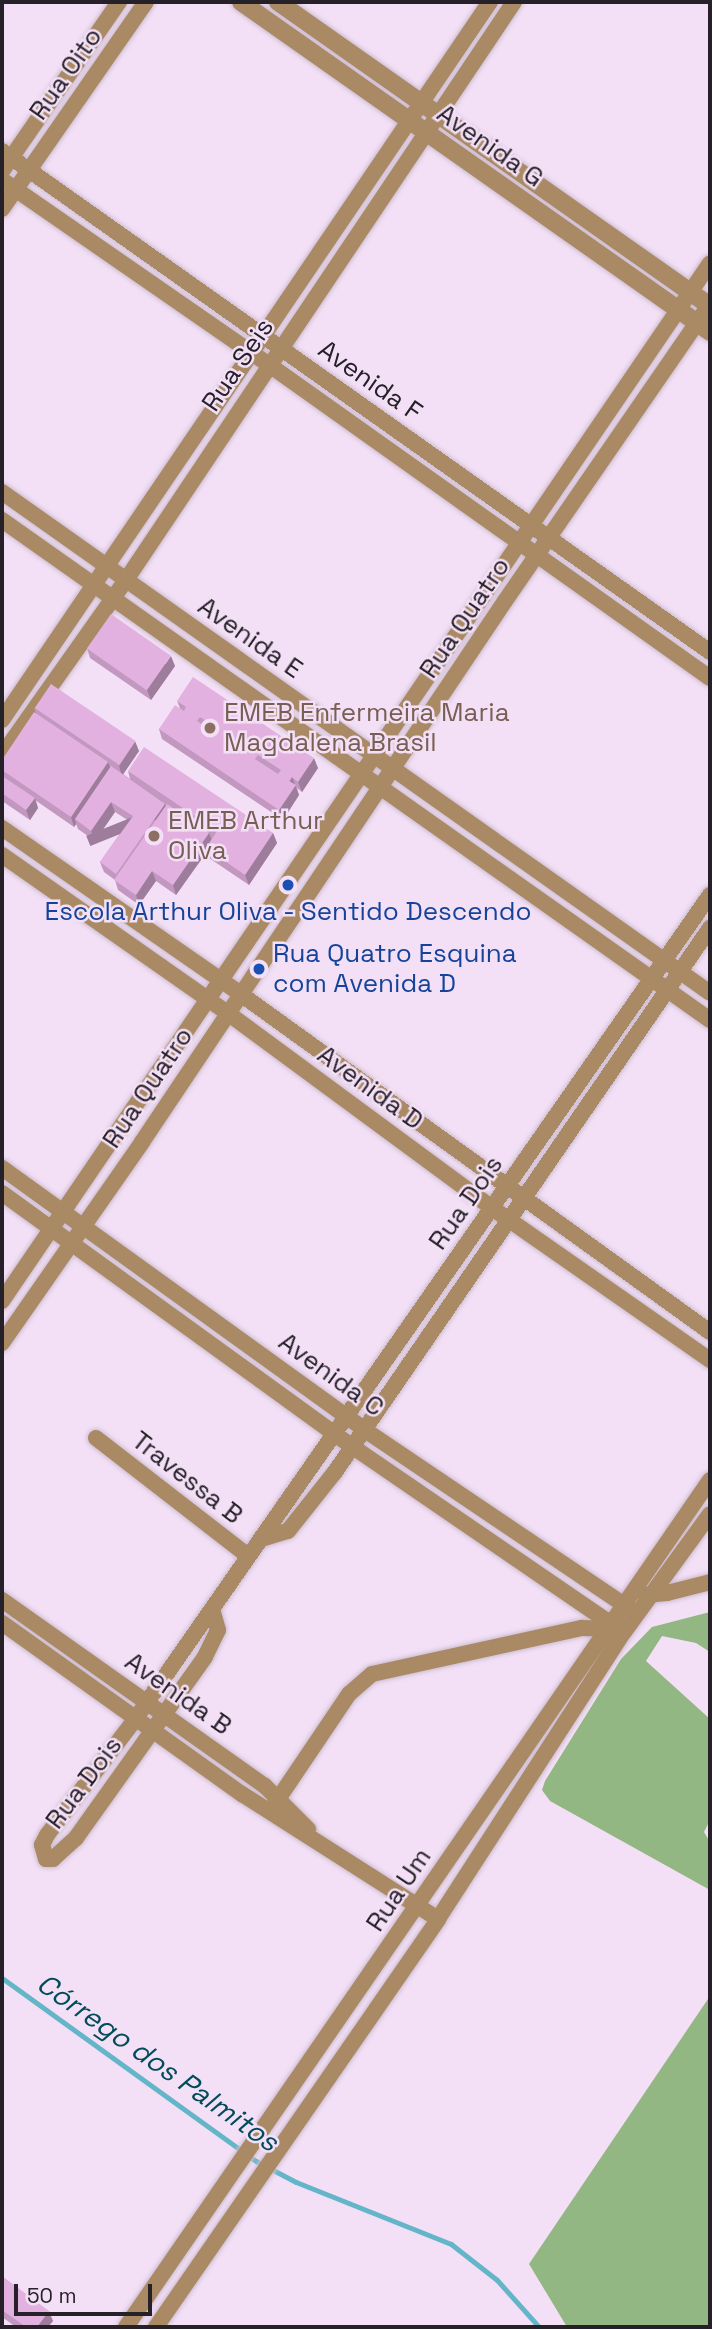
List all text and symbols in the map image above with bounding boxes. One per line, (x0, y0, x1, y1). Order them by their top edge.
street label: Rua Oito (23, 22, 109, 126)
street label: Avenida G (431, 98, 549, 194)
street label: Rua Seis (196, 313, 280, 417)
street label: Avenida F (312, 334, 428, 428)
street label: Rua Quatro (413, 552, 517, 684)
street label: Avenida E (192, 591, 308, 685)
place label: EMEB Enfermeira Maria Magdalena Brasil (224, 697, 510, 758)
marker: EMEB Enfermeira Maria Magdalena Brasil (202, 720, 218, 736)
place label: EMEB Arthur Oliva (168, 805, 323, 866)
marker: EMEB Arthur Oliva (146, 828, 162, 844)
marker: Escola Arthur Oliva - Sentido Descendo (280, 877, 296, 893)
place label: Escola Arthur Oliva - Sentido Descendo (44, 896, 532, 928)
place label: Rua Quatro Esquina com Avenida D (273, 938, 517, 1000)
marker: Rua Quatro Esquina com Avenida D (251, 961, 267, 977)
street label: Rua Quatro (96, 1022, 200, 1154)
street label: Avenida D (311, 1039, 429, 1137)
street label: Rua Dois (422, 1150, 510, 1256)
street label: Avenida C (272, 1326, 390, 1424)
street label: Travessa B (125, 1425, 249, 1531)
street label: Avenida B (119, 1646, 237, 1742)
street label: Rua Dois (39, 1731, 129, 1835)
street label: Rua Um (360, 1842, 438, 1938)
water label: Córrego dos Palmitos (31, 1966, 285, 2158)
scale bar (18, 2270, 156, 2314)
text: 50 m (27, 2282, 77, 2309)

